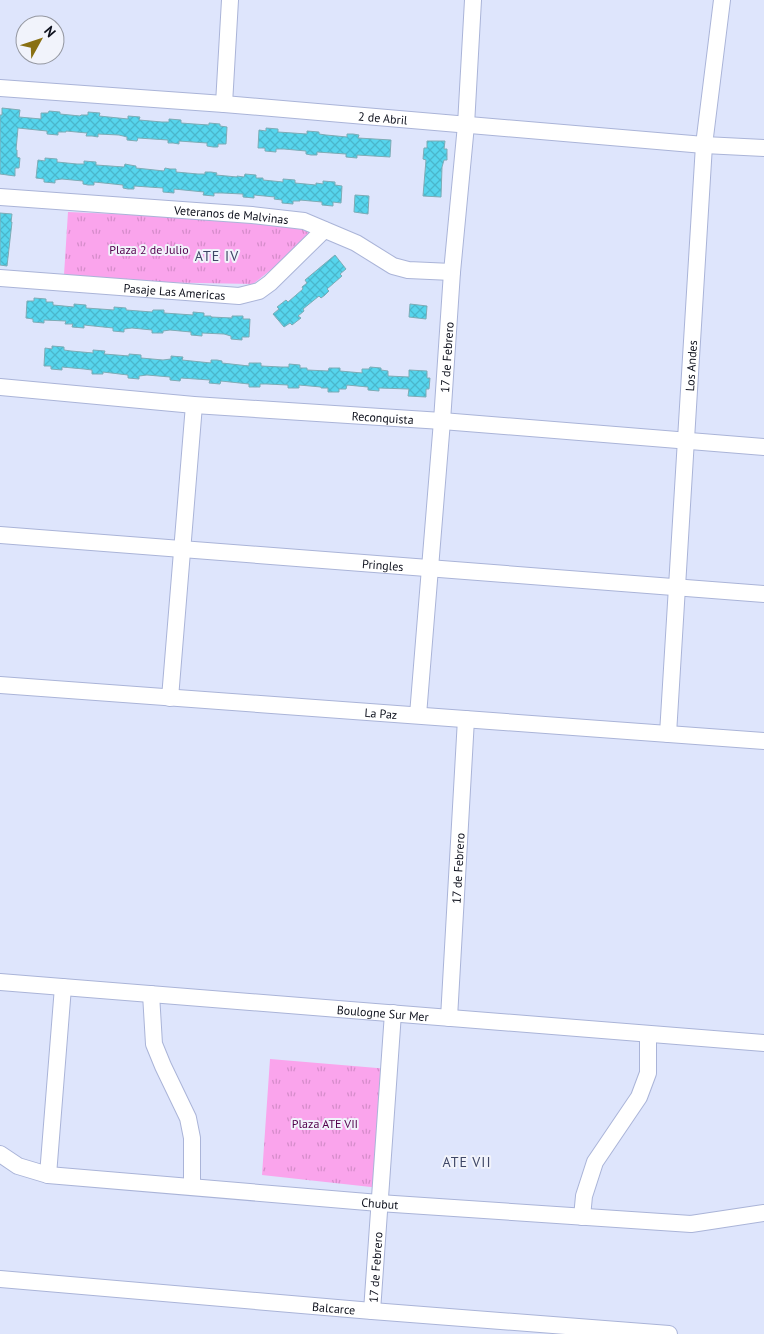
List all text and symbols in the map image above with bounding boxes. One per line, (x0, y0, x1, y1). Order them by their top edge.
north arrow (15, 15, 65, 65)
text: N (40, 22, 60, 41)
street label: 2 de Abril (358, 108, 409, 127)
street label: Veteranos de Malvinas (173, 202, 289, 227)
park label: Plaza 2 de Julio (109, 242, 189, 257)
district label: ATE IV (195, 247, 239, 265)
street label: Pasaje Las Americas (123, 280, 226, 302)
street label: 17 de Febrero (436, 321, 456, 393)
street label: Los Andes (681, 340, 700, 392)
street label: Reconquista (351, 408, 414, 427)
street label: Pringles (362, 555, 404, 574)
street label: La Paz (364, 704, 398, 722)
street label: 17 de Febrero (448, 832, 467, 904)
street label: Boulogne Sur Mer (336, 1001, 429, 1024)
park label: Plaza ATE VII (292, 1116, 358, 1131)
district label: ATE VII (443, 1153, 491, 1171)
street label: Chubut (361, 1194, 399, 1212)
street label: 17 de Febrero (365, 1231, 385, 1303)
street label: Balcarce (312, 1298, 356, 1317)

